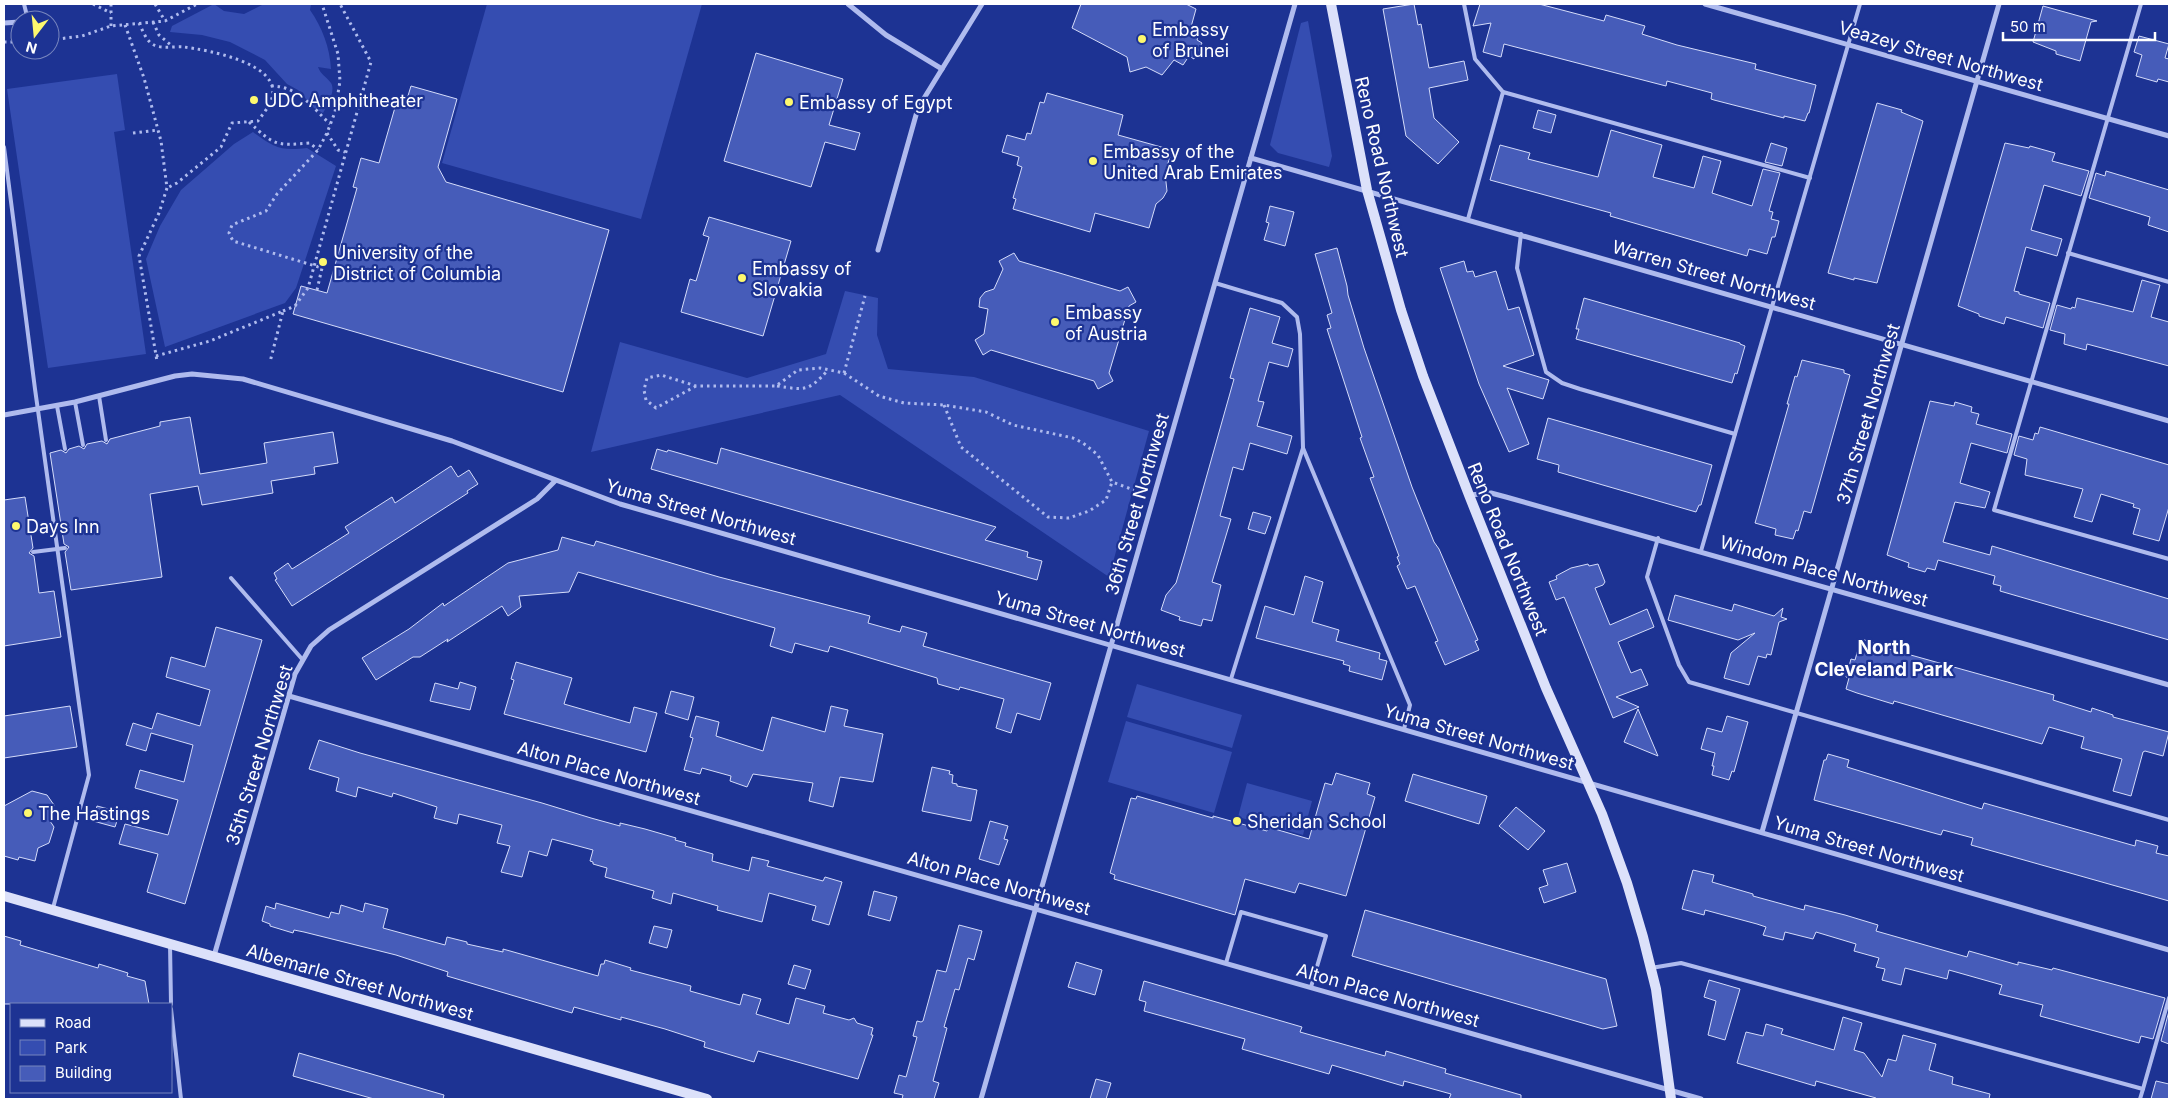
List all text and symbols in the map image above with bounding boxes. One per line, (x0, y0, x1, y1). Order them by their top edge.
north arrow (10, 10, 60, 60)
scale bar (2003, 10, 2156, 42)
street label: Veazey Street Northwest (1837, 17, 2046, 95)
text: 50 m (2010, 17, 2046, 36)
place label: Embassy of Brunei (1152, 19, 1229, 61)
marker: Embassy of Brunei (1136, 33, 1148, 45)
text: N (24, 38, 39, 58)
street label: Reno Road Northwest (1351, 74, 1413, 260)
place label: UDC Amphitheater (264, 90, 423, 111)
place label: Embassy of Egypt (799, 92, 953, 113)
marker: UDC Amphitheater (248, 94, 260, 106)
marker: Embassy of Egypt (783, 96, 795, 108)
place label: Embassy of the United Arab Emirates (1103, 141, 1283, 183)
marker: Embassy of the United Arab Emirates (1087, 155, 1099, 167)
street label: Warren Street Northwest (1610, 236, 1818, 314)
place label: University of the District of Columbia (333, 242, 501, 284)
marker: University of the District of Columbia (317, 256, 329, 268)
place label: Embassy of Slovakia (752, 258, 852, 300)
marker: Embassy of Slovakia (736, 272, 748, 284)
place label: Embassy of Austria (1065, 302, 1148, 344)
marker: Embassy of Austria (1049, 316, 1061, 328)
street label: 37th Street Northwest (1832, 321, 1904, 507)
street label: 36th Street Northwest (1101, 411, 1173, 597)
street label: Reno Road Northwest (1464, 459, 1552, 639)
street label: Yuma Street Northwest (603, 475, 799, 549)
place label: Days Inn (26, 516, 100, 537)
marker: Days Inn (10, 520, 22, 532)
street label: Windom Place Northwest (1718, 531, 1931, 611)
street label: Yuma Street Northwest (992, 587, 1188, 661)
district label: North Cleveland Park (1814, 636, 1954, 681)
street label: 35th Street Northwest (222, 662, 297, 848)
street label: Yuma Street Northwest (1381, 700, 1577, 774)
street label: Alton Place Northwest (515, 737, 703, 809)
place label: The Hastings (38, 803, 150, 824)
marker: The Hastings (22, 807, 34, 819)
place label: Sheridan School (1247, 811, 1386, 832)
street label: Yuma Street Northwest (1771, 812, 1967, 886)
marker: Sheridan School (1231, 815, 1243, 827)
street label: Alton Place Northwest (905, 847, 1093, 919)
street label: Albemarle Street Northwest (244, 939, 476, 1025)
street label: Alton Place Northwest (1294, 959, 1482, 1031)
legend (10, 1003, 172, 1093)
text: Road (55, 1013, 91, 1032)
text: Park (55, 1038, 88, 1057)
text: Building (55, 1063, 112, 1082)

